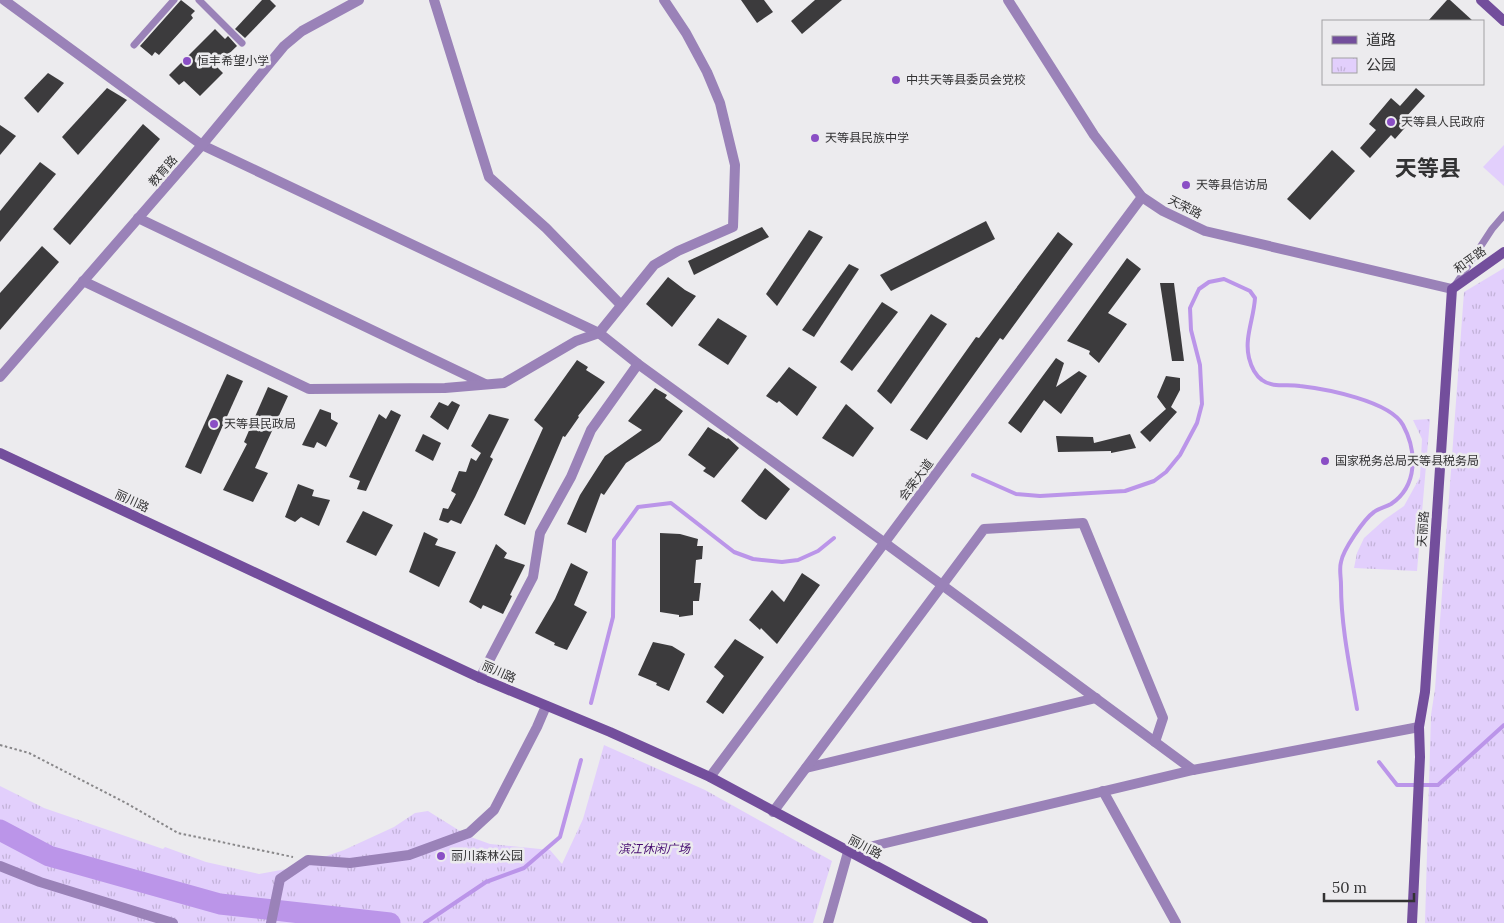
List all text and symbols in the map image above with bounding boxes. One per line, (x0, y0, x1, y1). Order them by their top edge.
legend (1322, 20, 1484, 85)
text: 道路 (1366, 30, 1396, 49)
place label: 恒丰希望小学 (197, 53, 269, 68)
marker: 恒丰希望小学 (181, 55, 193, 67)
text: 公园 (1366, 55, 1396, 74)
place label: 中共天等县委员会党校 (906, 72, 1026, 87)
marker: 中共天等县委员会党校 (890, 74, 902, 86)
place label: 天等县人民政府 (1401, 114, 1485, 129)
marker: 天等县人民政府 (1385, 116, 1397, 128)
place label: 天等县民族中学 (825, 130, 909, 145)
marker: 天等县民族中学 (809, 132, 821, 144)
street label: 教育路 (145, 152, 180, 189)
district label: 天等县 (1395, 154, 1461, 182)
place label: 天等县信访局 (1196, 177, 1268, 192)
marker: 天等县信访局 (1180, 179, 1192, 191)
street label: 天荣路 (1166, 192, 1205, 221)
street label: 和平路 (1451, 243, 1489, 276)
place label: 天等县民政局 (224, 416, 296, 431)
marker: 天等县民政局 (208, 418, 220, 430)
place label: 国家税务总局天等县税务局 (1335, 453, 1479, 468)
marker: 国家税务总局天等县税务局 (1319, 455, 1331, 467)
street label: 会荣大道 (895, 456, 936, 503)
street label: 丽川路 (113, 486, 152, 515)
street label: 天丽路 (1414, 510, 1431, 547)
street label: 丽川路 (480, 657, 519, 686)
street label: 丽川路 (846, 831, 885, 862)
park label: 滨江休闲广场 (618, 841, 691, 856)
place label: 丽川森林公园 (451, 848, 523, 863)
marker: 丽川森林公园 (435, 850, 447, 862)
scale bar (1324, 870, 1414, 902)
text: 50 m (1332, 878, 1367, 897)

